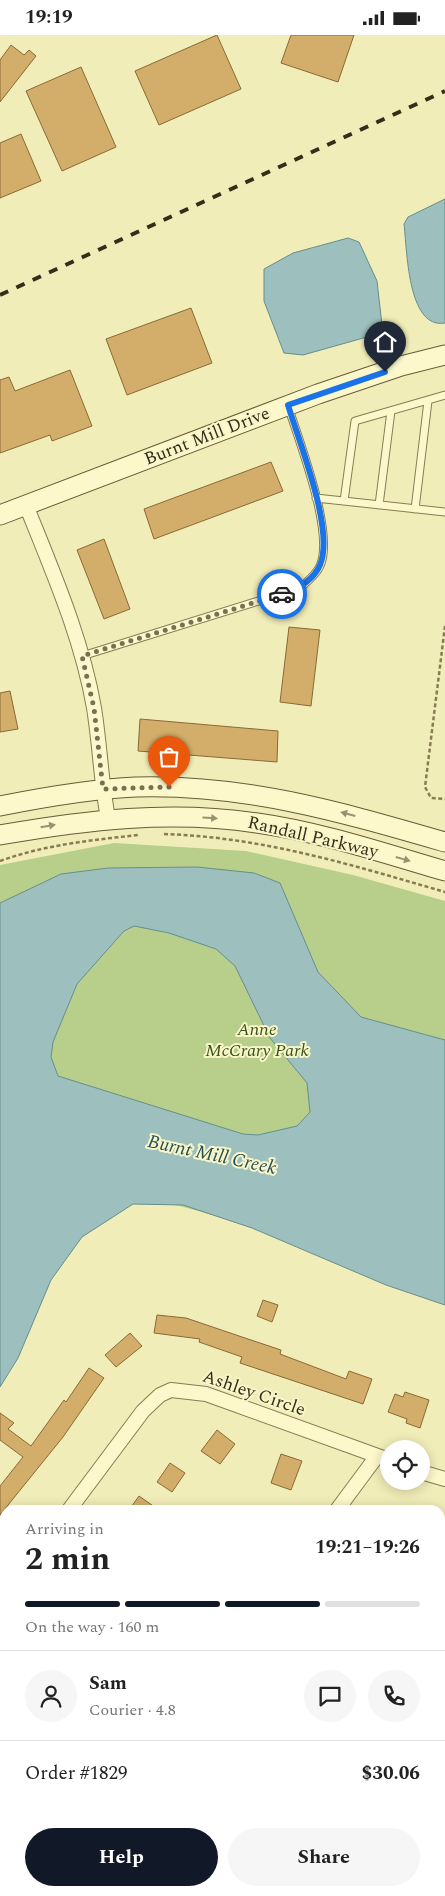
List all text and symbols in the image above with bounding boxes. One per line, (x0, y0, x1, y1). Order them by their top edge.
text: 19:19 (25, 3, 73, 32)
pin (364, 321, 406, 372)
icon: home (371, 328, 399, 356)
street label: Burnt Mill Drive (140, 400, 274, 472)
courier (257, 569, 307, 619)
icon: car (268, 580, 296, 608)
pin (148, 736, 190, 787)
icon: bag (155, 743, 183, 771)
street label: Randall Parkway (245, 809, 382, 865)
one-way arrow (340, 810, 355, 818)
one-way arrow (202, 814, 218, 822)
one-way arrow (40, 822, 56, 830)
one-way arrow (395, 855, 410, 863)
park label: Anne McCrary Park (205, 1016, 309, 1064)
water label: Burnt Mill Creek (145, 1127, 279, 1183)
street label: Ashley Circle (199, 1363, 309, 1423)
map controls (380, 1440, 430, 1490)
button: locate (380, 1440, 430, 1490)
text: Arriving in (25, 1517, 104, 1541)
text: 19:21–19:26 (315, 1533, 420, 1562)
text: 2 min (25, 1535, 110, 1584)
text: On the way · 160 m (25, 1615, 159, 1639)
text: Sam (89, 1669, 127, 1698)
button: person (25, 1670, 77, 1722)
button: chat (304, 1670, 356, 1722)
button: phone (368, 1670, 420, 1722)
text: Courier · 4.8 (89, 1698, 176, 1722)
text: Order #1829 (25, 1759, 128, 1788)
text: $30.06 (362, 1759, 420, 1788)
button: Help (25, 1828, 218, 1886)
button: Share (228, 1828, 420, 1886)

